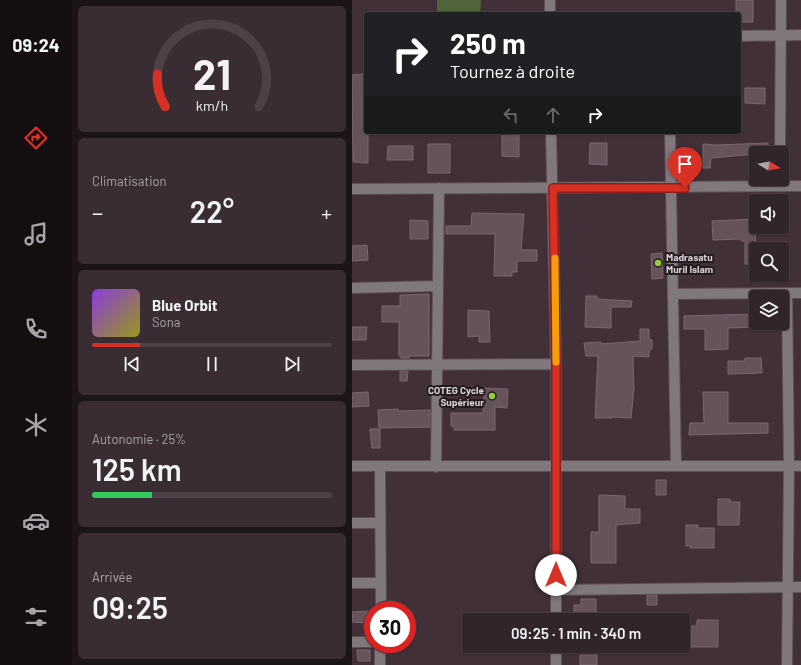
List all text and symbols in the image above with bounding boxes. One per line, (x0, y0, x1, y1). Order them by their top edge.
text: 250 m (450, 26, 526, 60)
icon: right (384, 28, 436, 80)
text: 09:24 (12, 34, 60, 56)
text: 21 (193, 48, 231, 98)
text: Tournez à droite (450, 60, 575, 82)
text: km/h (196, 96, 228, 113)
icon: left (500, 104, 522, 126)
icon: ahead (542, 104, 564, 126)
icon: right (584, 104, 606, 126)
icon: directions (22, 124, 50, 152)
north arrow (749, 146, 789, 186)
map controls (749, 146, 789, 330)
pin (668, 147, 702, 188)
icon: arrive (674, 153, 696, 175)
text: Climatisation (92, 173, 167, 189)
text: 22° (190, 193, 234, 229)
button: sound (749, 194, 789, 234)
text: − (92, 199, 103, 225)
text: + (321, 199, 332, 225)
icon: music (22, 220, 50, 248)
button: search (749, 242, 789, 282)
place label: Madrasatu Muril Islam (666, 251, 713, 275)
marker: Madrasatu Muril Islam (653, 258, 663, 268)
button: layers (749, 290, 789, 330)
text: Blue Orbit (152, 296, 217, 314)
text: Sona (152, 314, 180, 330)
icon: phone (22, 315, 50, 343)
icon: previous (121, 353, 143, 375)
icon: pause (201, 353, 223, 375)
icon: next (281, 353, 303, 375)
place label: COTEG Cycle Supérieur (428, 384, 485, 408)
marker: COTEG Cycle Supérieur (487, 391, 497, 401)
icon: climate (22, 411, 50, 439)
text: Autonomie · 25% (92, 431, 186, 447)
text: 125 km (92, 451, 182, 487)
icon: car (22, 507, 50, 535)
position arrow (535, 554, 577, 596)
text: Arrivée (92, 569, 132, 585)
text: 09:25 (92, 589, 168, 625)
speed limit sign: 30 (364, 601, 416, 653)
icon: filters (22, 603, 50, 631)
text: 09:25 · 1 min · 340 m (511, 624, 641, 642)

